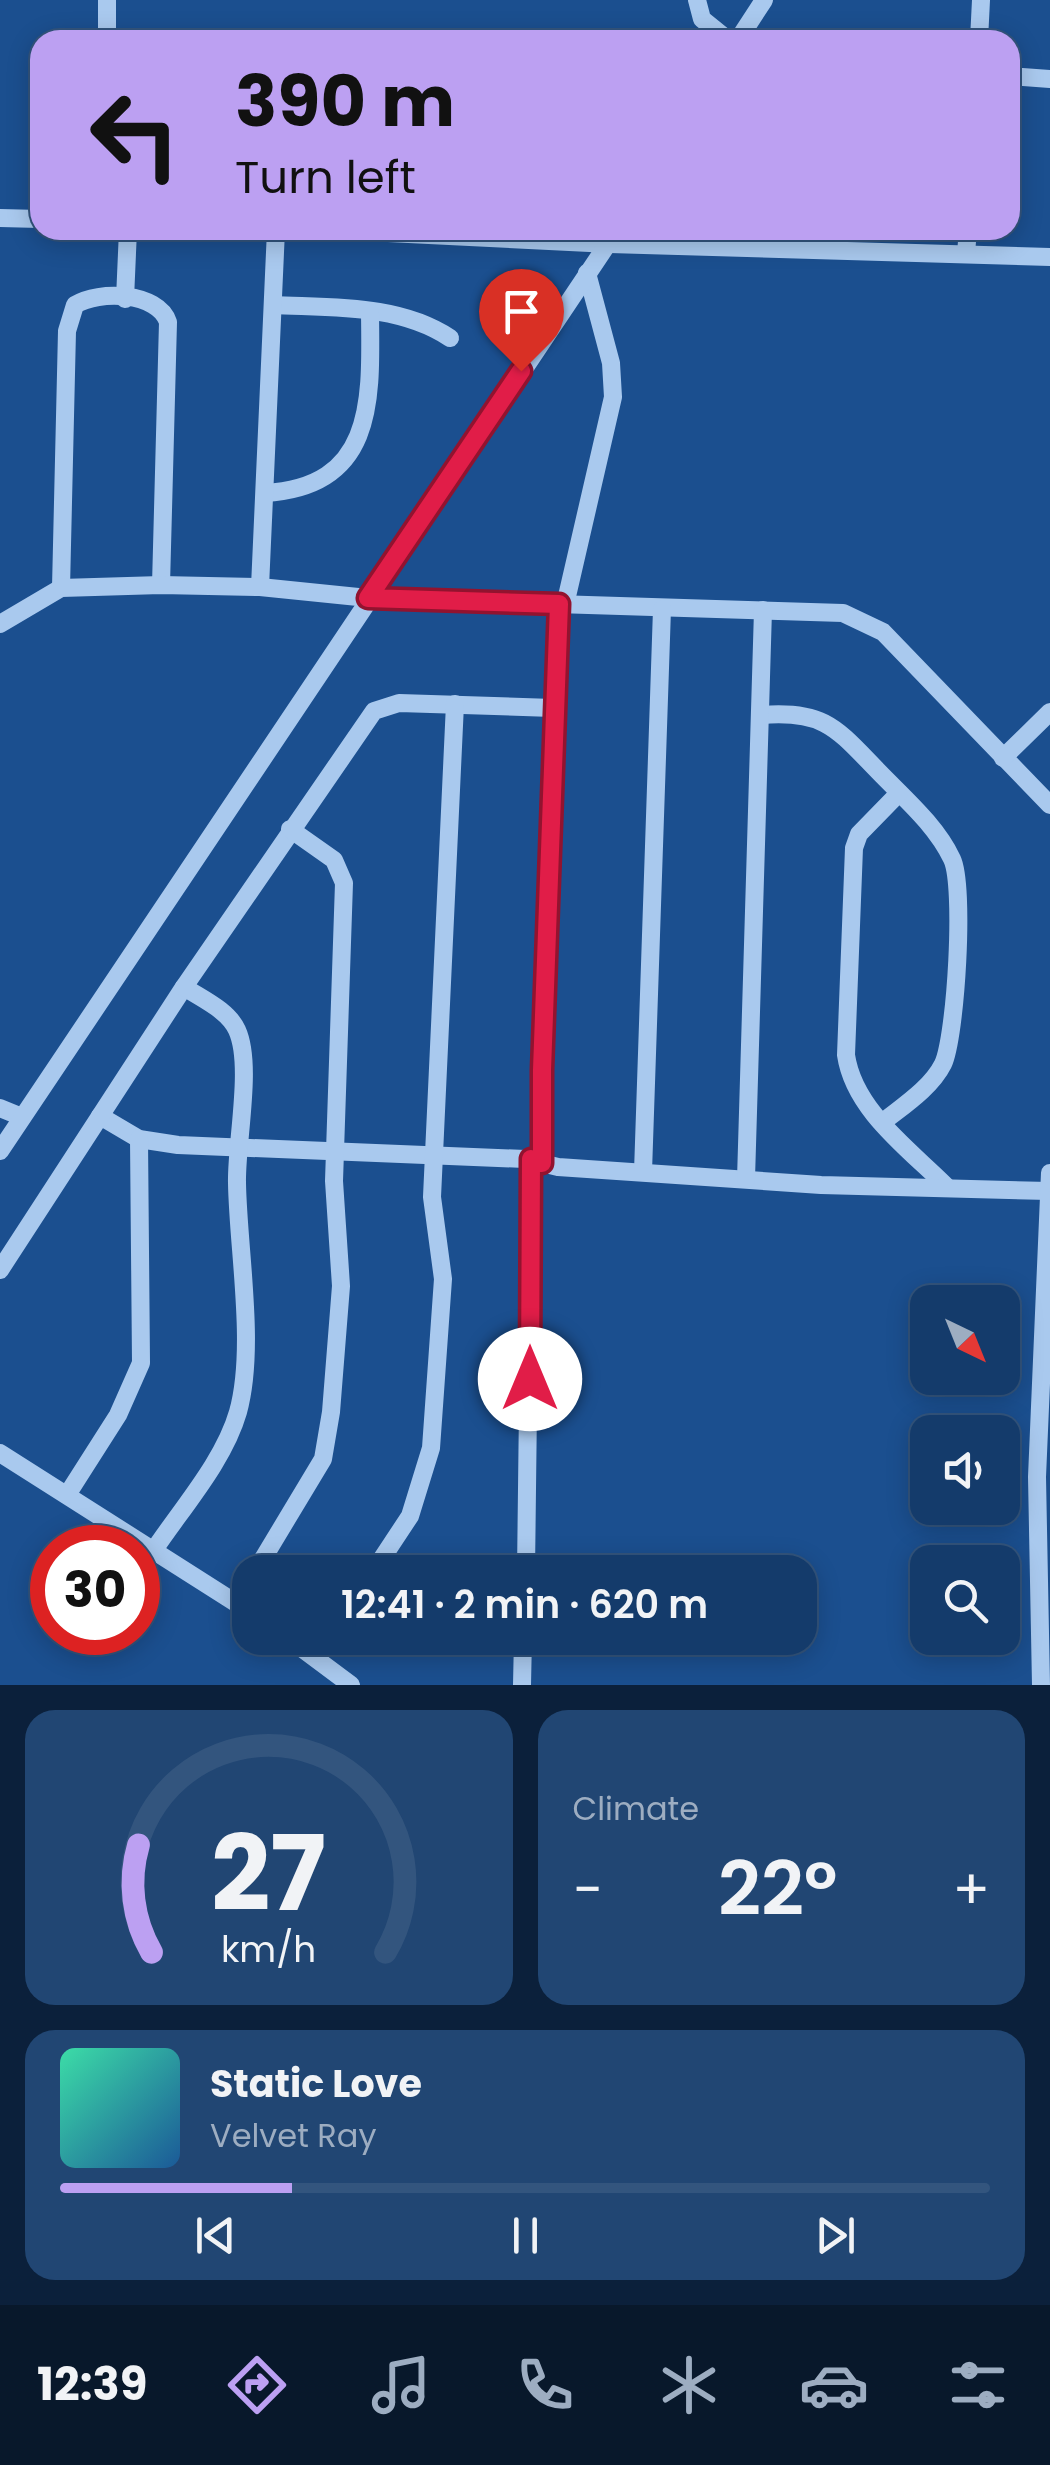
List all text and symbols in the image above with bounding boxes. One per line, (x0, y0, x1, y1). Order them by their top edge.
text: 390 m (235, 52, 455, 151)
icon: left (70, 70, 200, 200)
text: Turn left (235, 146, 416, 209)
pin (479, 269, 564, 372)
icon: arrive (494, 284, 549, 339)
north arrow (910, 1285, 1020, 1395)
map controls (910, 1285, 1020, 1655)
position arrow (478, 1327, 582, 1431)
button: sound (910, 1415, 1020, 1525)
speed limit sign: 30 (30, 1525, 160, 1655)
button: search (910, 1545, 1020, 1655)
text: 12:41 · 2 min · 620 m (341, 1578, 708, 1631)
text: Climate (573, 1786, 699, 1831)
text: 27 (211, 1801, 326, 1946)
text: 22° (718, 1836, 837, 1941)
text: − (573, 1851, 603, 1928)
text: + (952, 1851, 990, 1928)
text: km/h (221, 1924, 316, 1975)
text: Static Love (210, 2057, 422, 2110)
text: Velvet Ray (210, 2113, 376, 2158)
icon: previous (188, 2208, 243, 2263)
icon: pause (498, 2208, 553, 2263)
icon: next (808, 2208, 863, 2263)
icon: directions (222, 2350, 292, 2420)
icon: music (366, 2350, 436, 2420)
icon: phone (510, 2350, 580, 2420)
icon: climate (654, 2350, 724, 2420)
icon: car (799, 2350, 869, 2420)
icon: filters (943, 2350, 1013, 2420)
text: 12:39 (37, 2353, 147, 2416)

